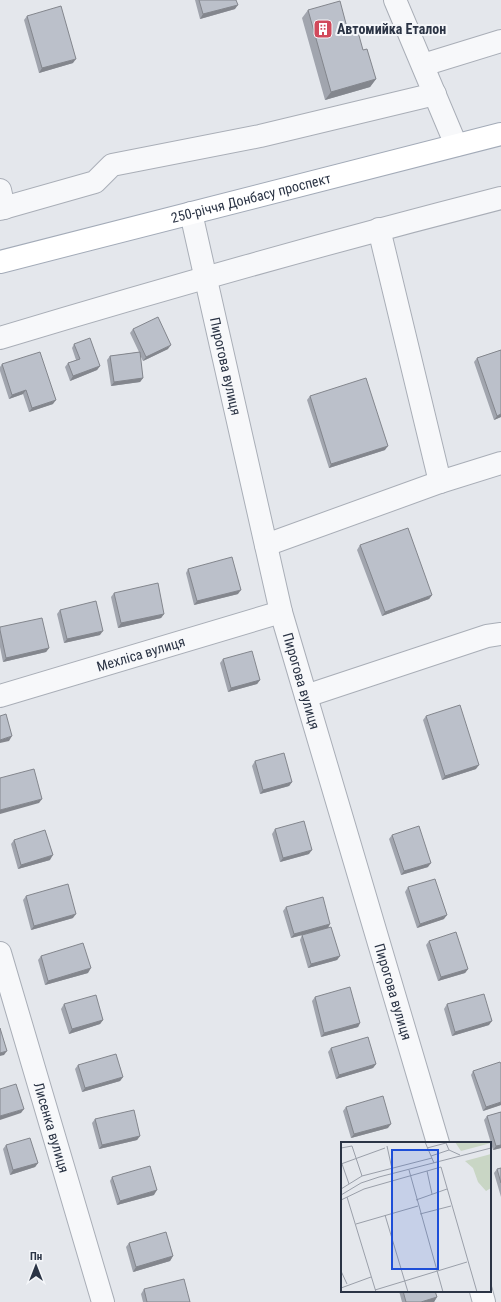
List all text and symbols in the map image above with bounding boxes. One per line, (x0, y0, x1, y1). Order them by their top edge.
building icon: Автомийка Еталон (312, 18, 334, 40)
place label: Автомийка Еталон (337, 21, 446, 37)
street label: 250-річчя Донбасу проспект (169, 170, 333, 226)
street label: Пирогова вулиця (207, 316, 244, 417)
street label: Пирогова вулиця (280, 631, 323, 731)
street label: Мехліса вулиця (95, 633, 187, 675)
street label: Пирогова вулиця (371, 942, 415, 1042)
street label: Лисенка вулиця (31, 1080, 72, 1175)
inset map (341, 1142, 491, 1292)
north arrow (16, 1246, 56, 1286)
text: Пн (30, 1250, 42, 1263)

